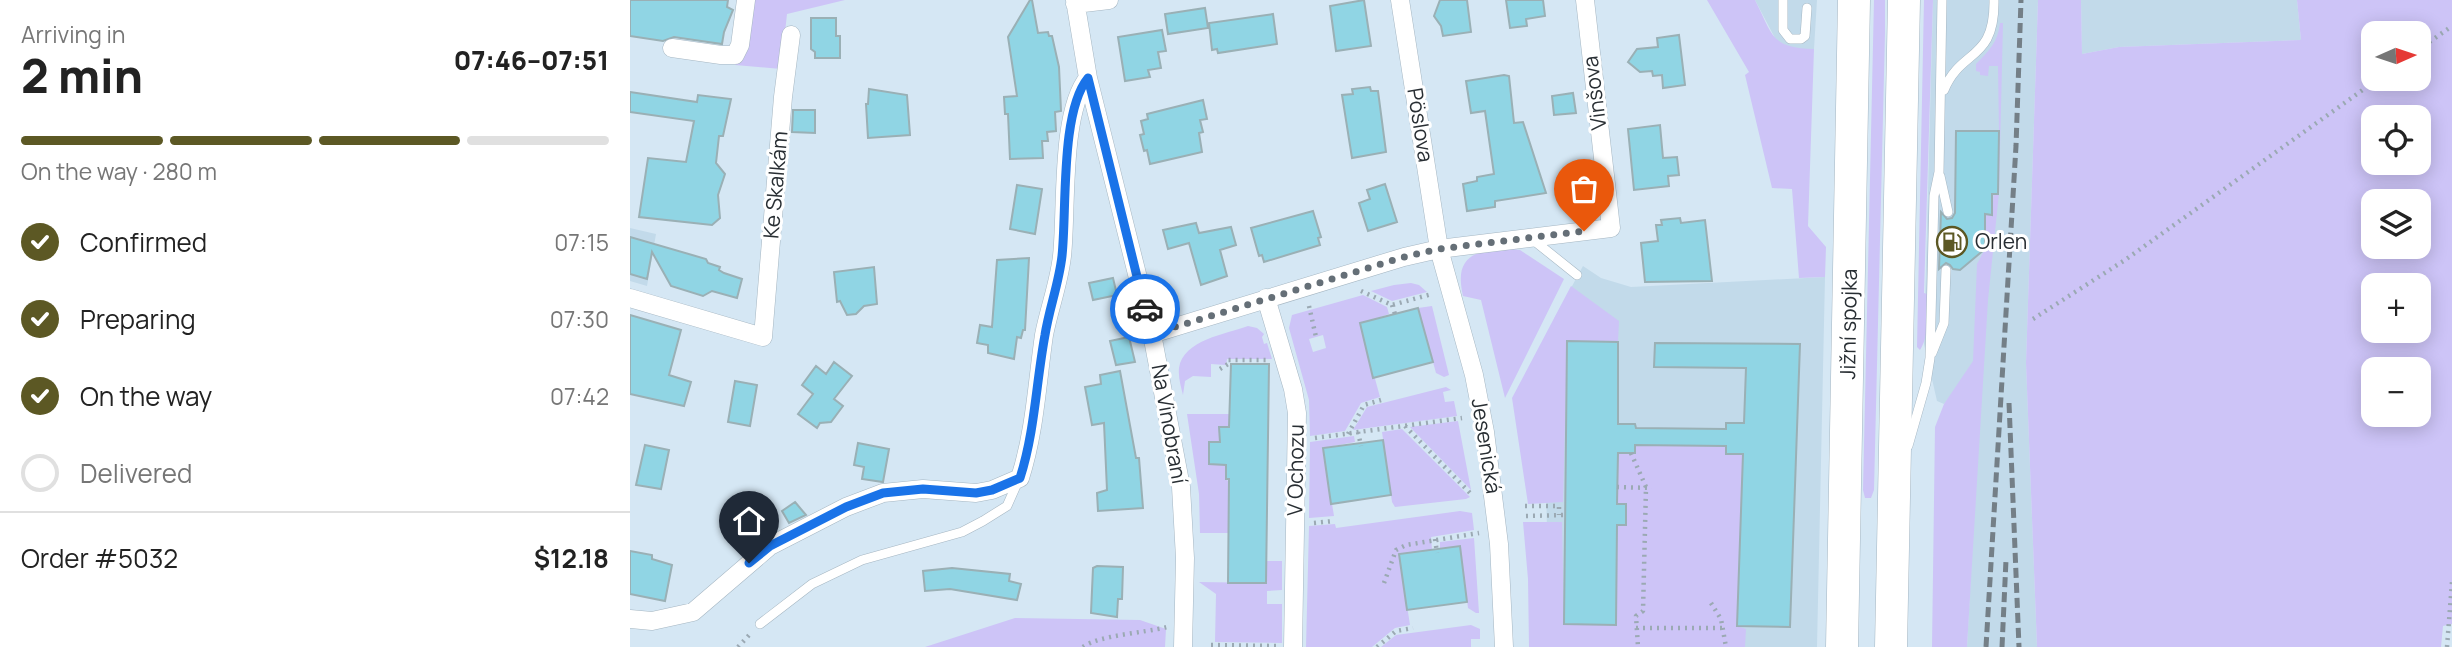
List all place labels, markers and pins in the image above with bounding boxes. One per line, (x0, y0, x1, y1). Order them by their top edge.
pin (1554, 159, 1614, 231)
fuel station icon: Orlen (1935, 225, 1969, 259)
place label: Orlen (1975, 227, 2027, 255)
pin (719, 491, 779, 563)

